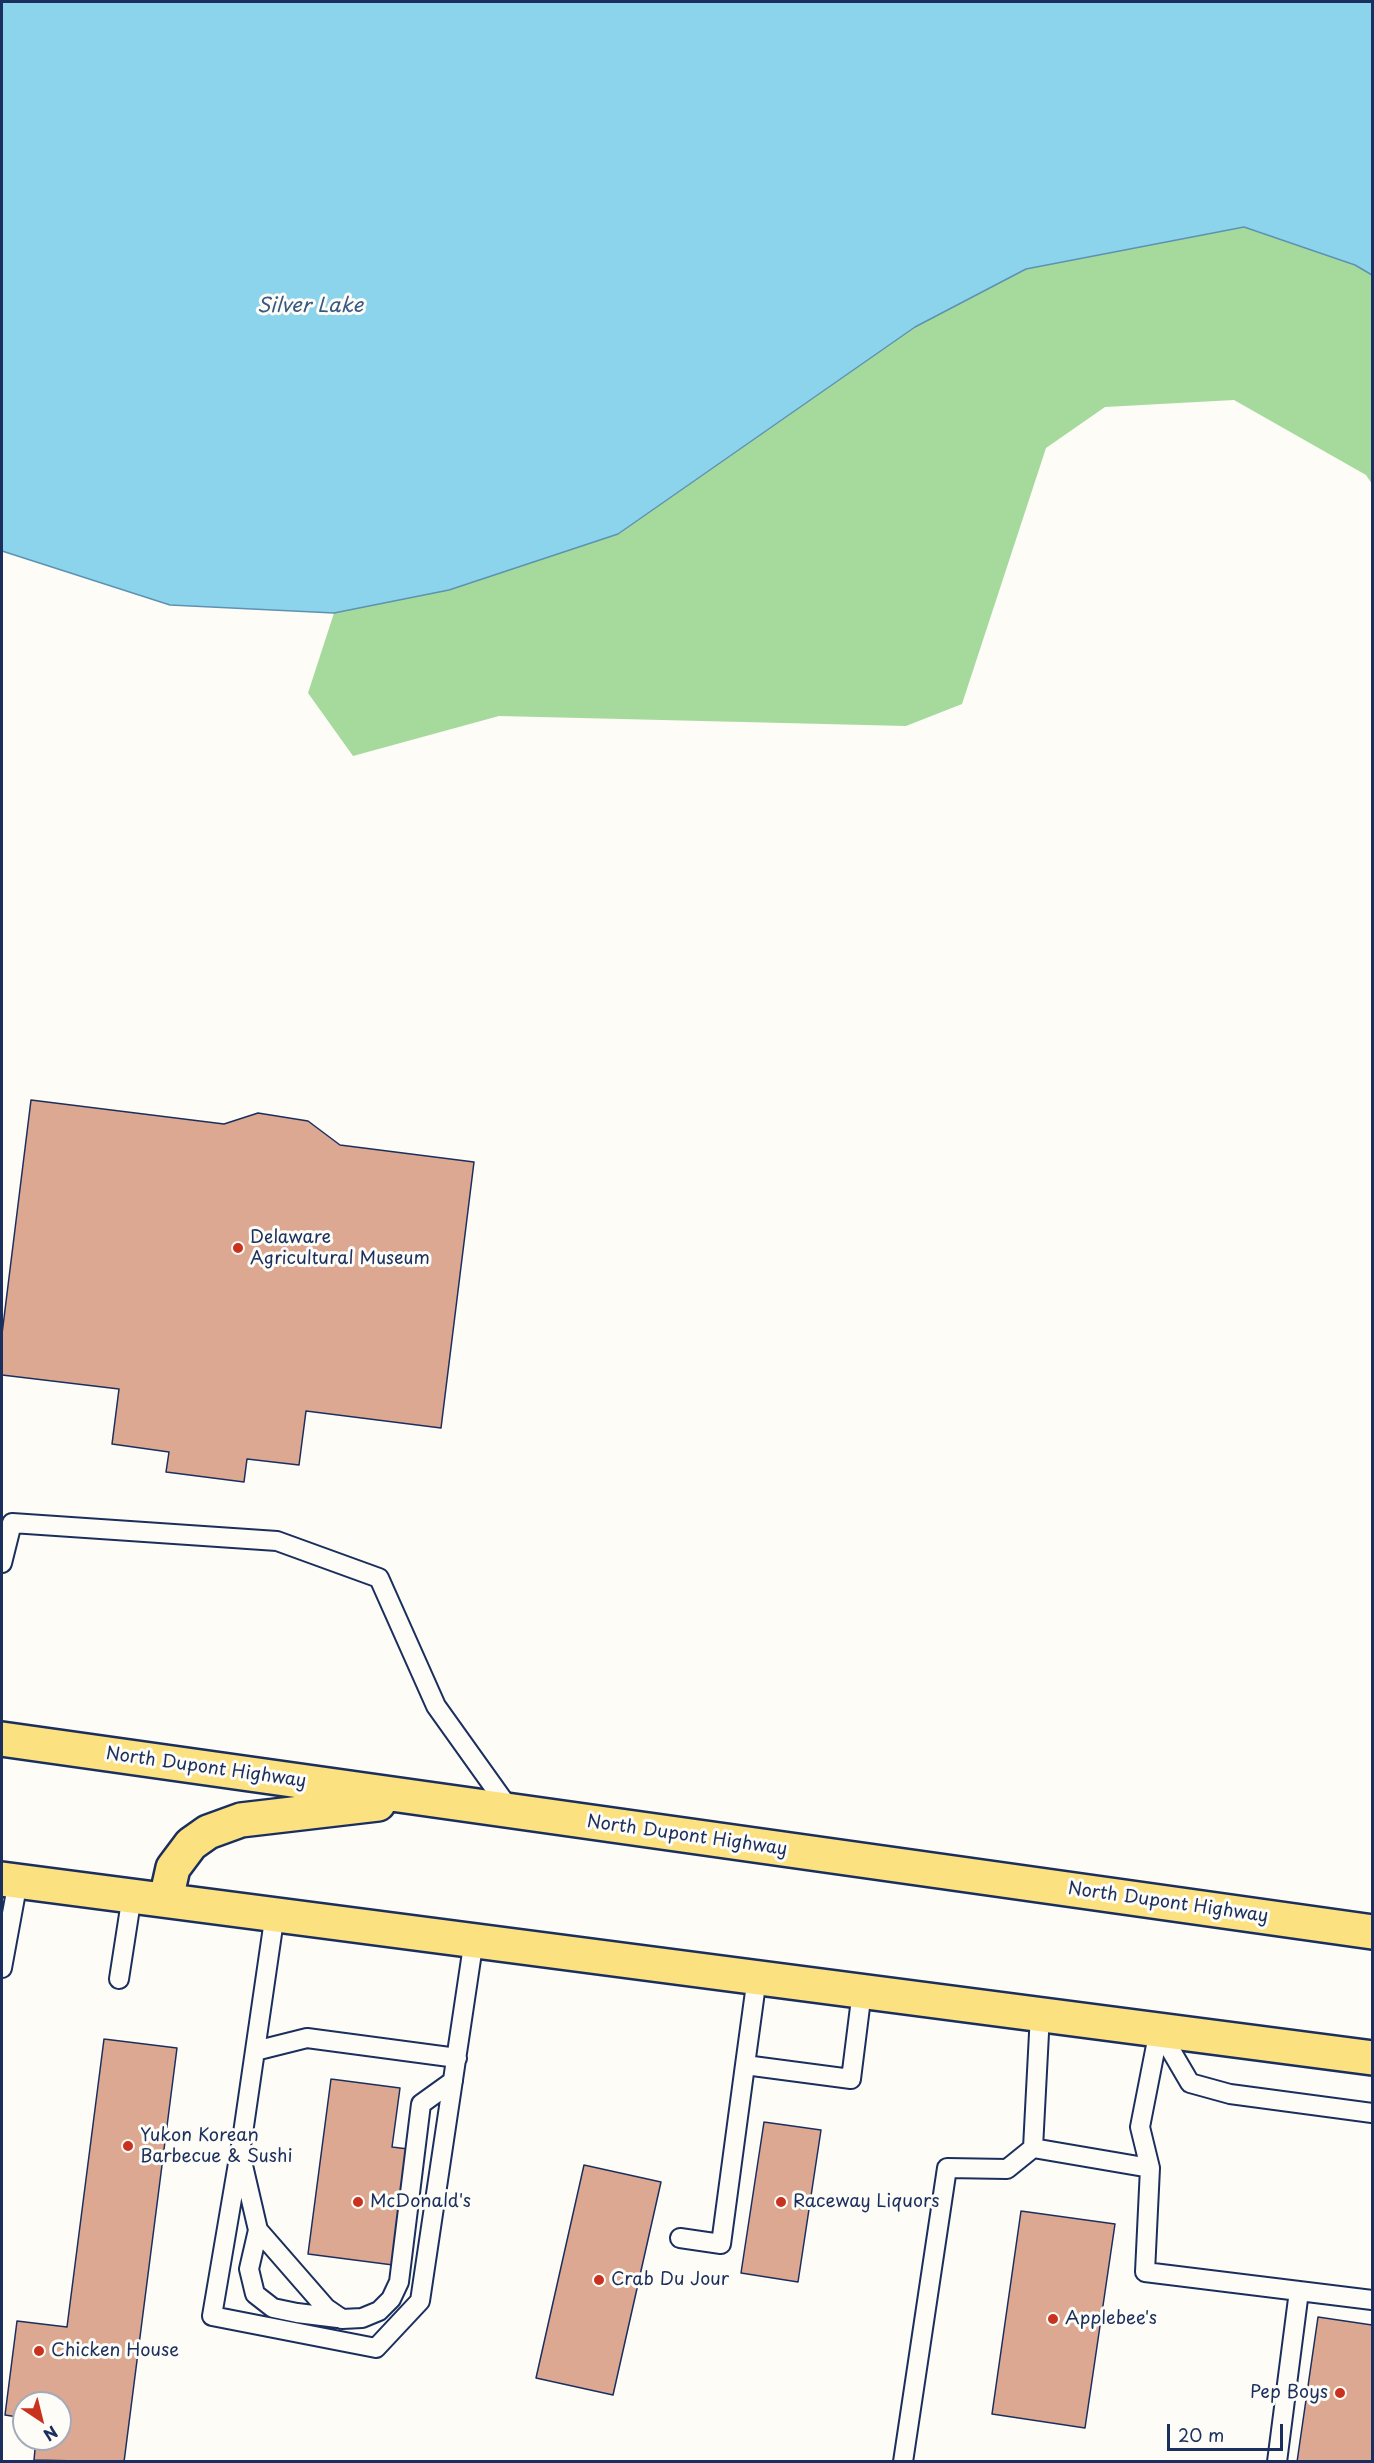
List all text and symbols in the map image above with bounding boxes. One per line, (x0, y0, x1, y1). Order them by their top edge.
water label: Silver Lake (257, 294, 363, 318)
place label: Delaware Agricultural Museum (250, 1227, 430, 1270)
marker: Delaware Agricultural Museum (231, 1241, 245, 1255)
street label: North Dupont Highway (104, 1743, 308, 1793)
street label: North Dupont Highway (585, 1811, 789, 1861)
street label: North Dupont Highway (1066, 1878, 1270, 1928)
place label: Yukon Korean Barbecue & Sushi (140, 2125, 292, 2168)
marker: Yukon Korean Barbecue & Sushi (121, 2139, 135, 2153)
place label: McDonald's (370, 2191, 471, 2213)
place label: Raceway Liquors (793, 2191, 939, 2213)
marker: McDonald's (351, 2195, 365, 2209)
marker: Raceway Liquors (774, 2195, 788, 2209)
place label: Crab Du Jour (611, 2269, 729, 2291)
marker: Crab Du Jour (592, 2273, 606, 2287)
place label: Applebee's (1065, 2308, 1157, 2330)
marker: Applebee's (1046, 2312, 1060, 2326)
place label: Chicken House (51, 2340, 179, 2362)
marker: Chicken House (32, 2344, 46, 2358)
place label: Pep Boys (1250, 2382, 1328, 2404)
marker: Pep Boys (1333, 2386, 1347, 2400)
north arrow (12, 2391, 72, 2451)
scale bar (1170, 2412, 1286, 2450)
text: N (39, 2421, 63, 2448)
text: 20 m (1178, 2421, 1224, 2448)

